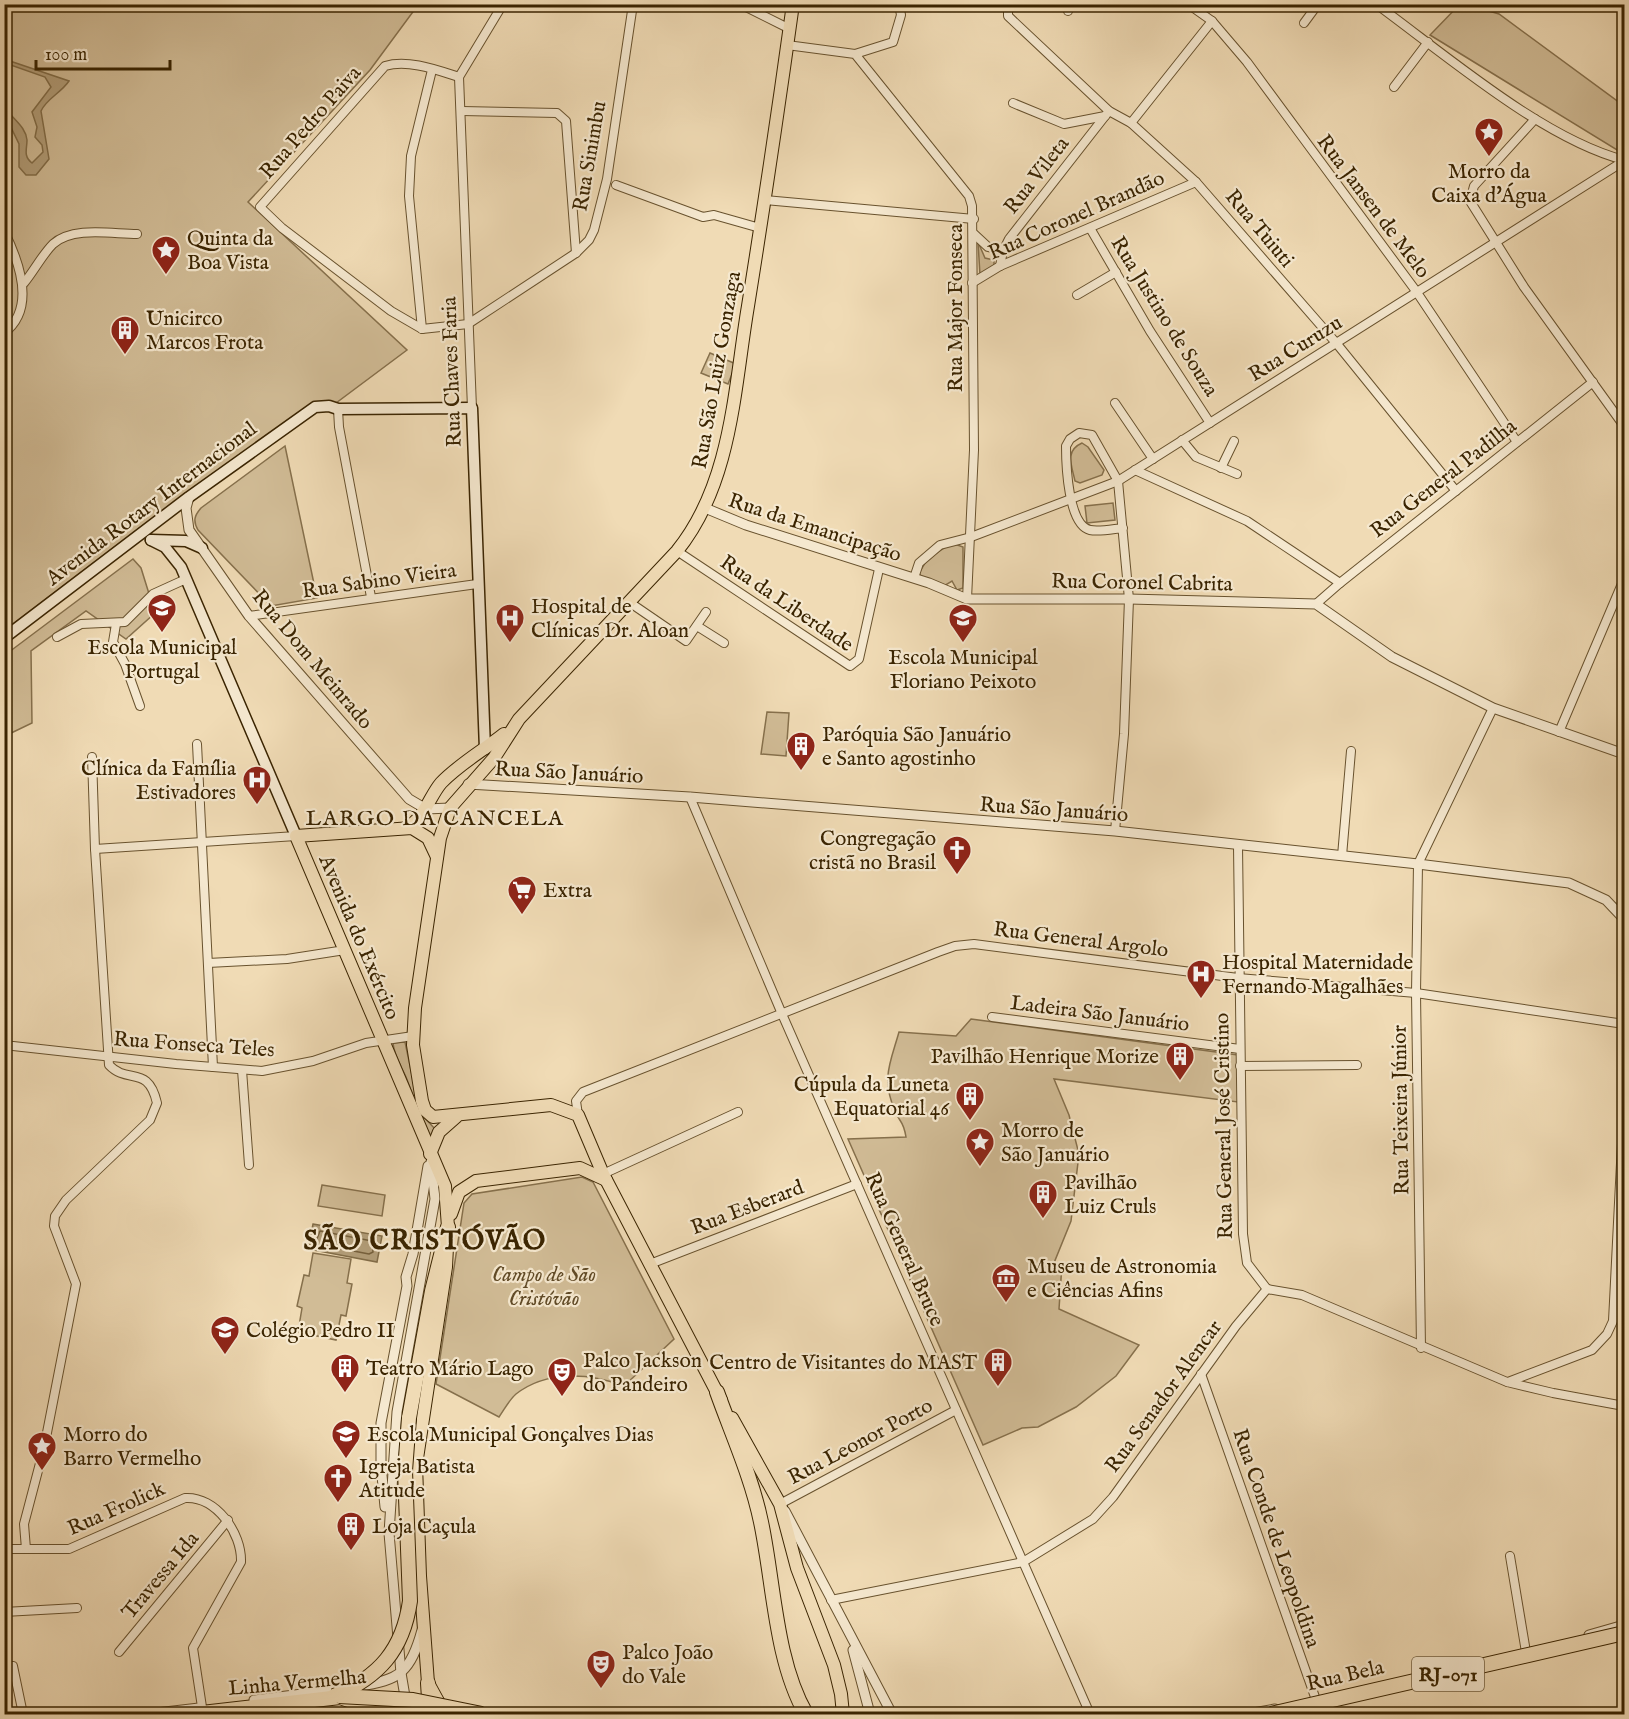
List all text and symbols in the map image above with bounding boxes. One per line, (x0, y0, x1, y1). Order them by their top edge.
scale bar (36, 33, 170, 71)
text: 100 m (45, 44, 87, 67)
street label: Rua Pedro Paiva (254, 60, 368, 185)
street label: Rua Sinimbu (567, 99, 613, 214)
place icon: Morro da Caixa d'Água (1473, 116, 1505, 158)
street label: Rua Jansen de Melo (1310, 130, 1436, 284)
street label: Rua Vileta (998, 131, 1077, 220)
place label: Morro da Caixa d'Água (1431, 159, 1548, 210)
street label: Rua Coronel Brandão (984, 165, 1169, 267)
street label: Rua Tuiuti (1218, 184, 1299, 274)
street label: Rua Major Fonseca (943, 223, 970, 392)
place label: Quinta da Boa Vista (187, 226, 274, 277)
street label: Rua Justino de Souza (1104, 232, 1224, 403)
place icon: Quinta da Boa Vista (150, 234, 182, 276)
street label: Rua São Luiz Gonzaga (687, 268, 748, 471)
street label: Rua Chaves Faria (436, 295, 469, 448)
place label: Unicirco Marcos Frota (146, 306, 264, 357)
street label: Rua Curuzu (1244, 310, 1348, 389)
building icon: Unicirco Marcos Frota (109, 314, 141, 356)
street label: Rua General Padilha (1365, 413, 1523, 545)
street label: Avenida Rotary Internacional (40, 416, 263, 593)
street label: Rua da Emancipação (724, 488, 905, 569)
street label: Rua da Liberdade (714, 550, 858, 659)
street label: Rua Sabino Vieira (300, 557, 459, 606)
street label: Rua Coronel Cabrita (1051, 568, 1234, 599)
street label: Rua Dom Meinrado (245, 584, 378, 736)
school or university icon: Escola Municipal Portugal (146, 592, 178, 634)
place label: Hospital de Clínicas Dr. Aloan (531, 594, 689, 645)
hospital icon: Hospital de Clínicas Dr. Aloan (494, 602, 526, 644)
school or university icon: Escola Municipal Floriano Peixoto (947, 602, 979, 644)
place label: Escola Municipal Portugal (87, 635, 237, 686)
place label: Escola Municipal Floriano Peixoto (888, 645, 1038, 696)
place label: Paróquia São Januário e Santo agostinho (822, 722, 1011, 773)
building icon: Paróquia São Januário e Santo agostinho (785, 730, 817, 772)
place label: Clínica da Família Estivadores (81, 756, 237, 807)
street label: Rua São Januário (494, 756, 644, 791)
hospital icon: Clínica da Família Estivadores (241, 764, 273, 806)
street label: Rua São Januário (979, 792, 1129, 829)
district label: LARGO DA CANCELA (306, 805, 564, 833)
place label: Congregação cristã no Brasil (809, 826, 936, 877)
church icon: Congregação cristã no Brasil (941, 834, 973, 876)
street label: Avenida do Exército (311, 850, 405, 1024)
supermarket icon: Extra (506, 874, 538, 916)
place label: Extra (543, 878, 593, 905)
street label: Rua General Argolo (992, 916, 1170, 965)
place label: Hospital Maternidade Fernando Magalhães (1222, 950, 1413, 1001)
hospital icon: Hospital Maternidade Fernando Magalhães (1185, 958, 1217, 1000)
street label: Ladeira São Januário (1009, 990, 1191, 1039)
street label: Rua General José Cristino (1209, 1012, 1240, 1240)
street label: Rua Teixeira Júnior (1387, 1024, 1416, 1195)
street label: Rua Fonseca Teles (112, 1026, 275, 1065)
building icon: Pavilhão Henrique Morize (1164, 1040, 1196, 1082)
place label: Pavilhão Henrique Morize (931, 1044, 1159, 1071)
place label: Cúpula da Luneta Equatorial 46 (794, 1072, 950, 1123)
building icon: Cúpula da Luneta Equatorial 46 (954, 1080, 986, 1122)
place label: Morro de São Januário (1001, 1118, 1109, 1169)
place icon: Morro de São Januário (964, 1126, 996, 1168)
street label: Rua General Bruce (858, 1168, 950, 1331)
place label: Pavilhão Luiz Cruls (1064, 1170, 1156, 1221)
street label: Rua Esberard (687, 1174, 809, 1242)
building icon: Pavilhão Luiz Cruls (1027, 1178, 1059, 1220)
district label: SÃO CRISTÓVÃO (303, 1223, 547, 1259)
place label: Museu de Astronomia e Ciências Afins (1027, 1254, 1217, 1305)
park label: Campo de São Cristóvão (492, 1262, 596, 1313)
museum icon: Museu de Astronomia e Ciências Afins (990, 1262, 1022, 1304)
school or university icon: Colégio Pedro II (209, 1314, 241, 1356)
street label: Rua Senador Alencar (1100, 1315, 1229, 1479)
place label: Colégio Pedro II (246, 1318, 395, 1345)
building icon: Centro de Visitantes do MAST (982, 1346, 1014, 1388)
place label: Palco Jackson do Pandeiro (583, 1348, 702, 1399)
place label: Centro de Visitantes do MAST (709, 1350, 978, 1377)
building icon: Teatro Mário Lago (329, 1352, 361, 1394)
place label: Teatro Mário Lago (366, 1356, 534, 1383)
theatre icon: Palco Jackson do Pandeiro (546, 1356, 578, 1398)
street label: Rua Leonor Porto (784, 1393, 938, 1492)
school or university icon: Escola Municipal Gonçalves Dias (330, 1418, 362, 1460)
place label: Morro do Barro Vermelho (63, 1422, 201, 1473)
place label: Escola Municipal Gonçalves Dias (367, 1422, 654, 1449)
street label: Rua Conde de Leopoldina (1225, 1425, 1326, 1653)
place icon: Morro do Barro Vermelho (26, 1430, 58, 1472)
place label: Igreja Batista Atitude (358, 1454, 476, 1505)
church icon: Igreja Batista Atitude (322, 1462, 354, 1504)
street label: Rua Frolick (64, 1476, 170, 1543)
building icon: Loja Caçula (335, 1510, 367, 1552)
place label: Loja Caçula (372, 1514, 477, 1541)
street label: Travessa Ida (117, 1526, 206, 1625)
place label: Palco João do Vale (622, 1640, 713, 1691)
theatre icon: Palco João do Vale (585, 1648, 617, 1690)
street label: Rua Bela (1304, 1654, 1388, 1698)
road number: RJ-071 (1412, 1657, 1484, 1691)
street label: Linha Vermelha (227, 1664, 368, 1703)

